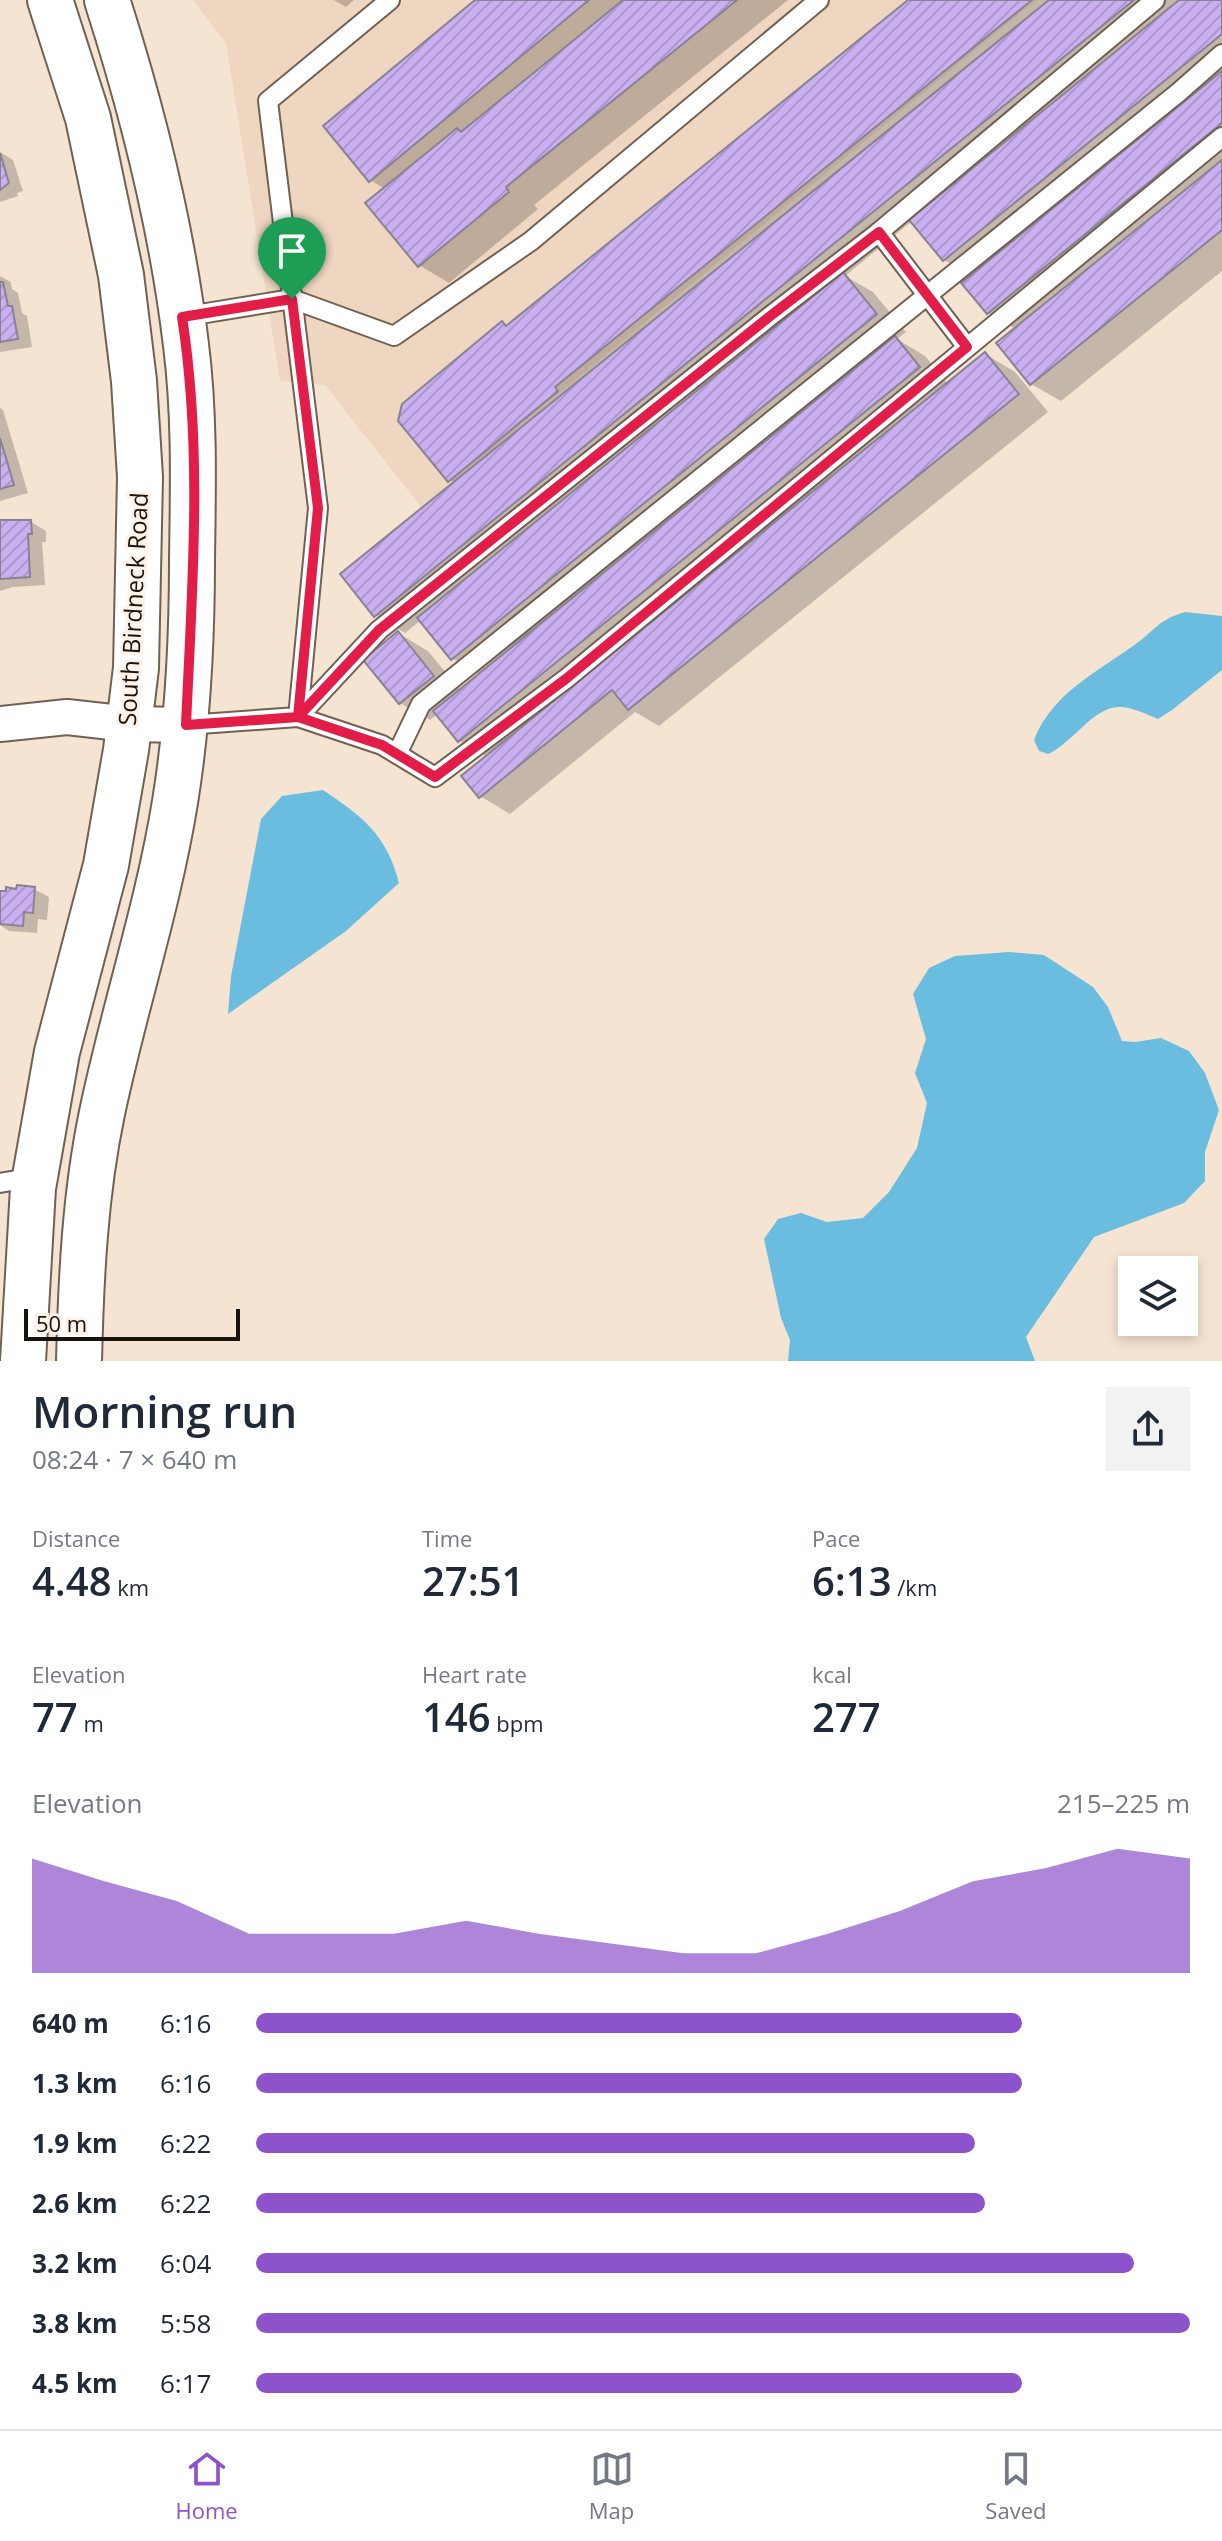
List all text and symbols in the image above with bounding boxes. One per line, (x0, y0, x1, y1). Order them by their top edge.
pin (258, 217, 326, 299)
icon: arrive (270, 229, 314, 273)
street label: South Birdneck Road (110, 491, 155, 726)
map controls (1118, 1256, 1198, 1336)
button: layers (1118, 1256, 1198, 1336)
scale bar (24, 1305, 240, 1341)
text: 50 m (36, 1308, 87, 1338)
text: Morning run (32, 1381, 297, 1441)
button: share (1106, 1387, 1190, 1471)
text: 08:24 · 7 × 640 m (32, 1441, 237, 1477)
text: Distance (32, 1523, 120, 1553)
text: Time (422, 1523, 472, 1553)
text: Pace (812, 1523, 860, 1553)
text: 4.48 (32, 1553, 112, 1608)
text: 27:51 (422, 1553, 524, 1608)
text: 6:13 (812, 1553, 892, 1608)
text: km (112, 1572, 149, 1602)
text: /km (892, 1572, 937, 1602)
text: Elevation (32, 1659, 125, 1689)
text: Heart rate (422, 1659, 527, 1689)
text: kcal (812, 1659, 852, 1689)
text: 77 (32, 1689, 78, 1744)
text: 146 (422, 1689, 491, 1744)
text: 277 (812, 1689, 881, 1744)
text: m (78, 1708, 104, 1738)
text: bpm (491, 1708, 544, 1738)
text: Elevation (32, 1785, 142, 1821)
text: 215–225 m (1057, 1785, 1190, 1821)
text: 640 m (32, 2005, 109, 2041)
text: 6:16 (160, 2005, 211, 2041)
text: 1.3 km (32, 2065, 118, 2101)
text: 6:16 (160, 2065, 211, 2101)
text: 1.9 km (32, 2125, 118, 2161)
text: 6:22 (160, 2125, 211, 2161)
text: 2.6 km (32, 2185, 118, 2221)
text: 6:22 (160, 2185, 211, 2221)
text: 3.2 km (32, 2245, 118, 2281)
text: 6:04 (160, 2245, 211, 2281)
text: 3.8 km (32, 2305, 118, 2341)
text: 5:58 (160, 2305, 211, 2341)
text: 4.5 km (32, 2365, 118, 2401)
text: 6:17 (160, 2365, 211, 2401)
tab: Home (176, 2447, 238, 2525)
tab: Map (589, 2447, 634, 2525)
tab: Saved (985, 2447, 1046, 2525)

